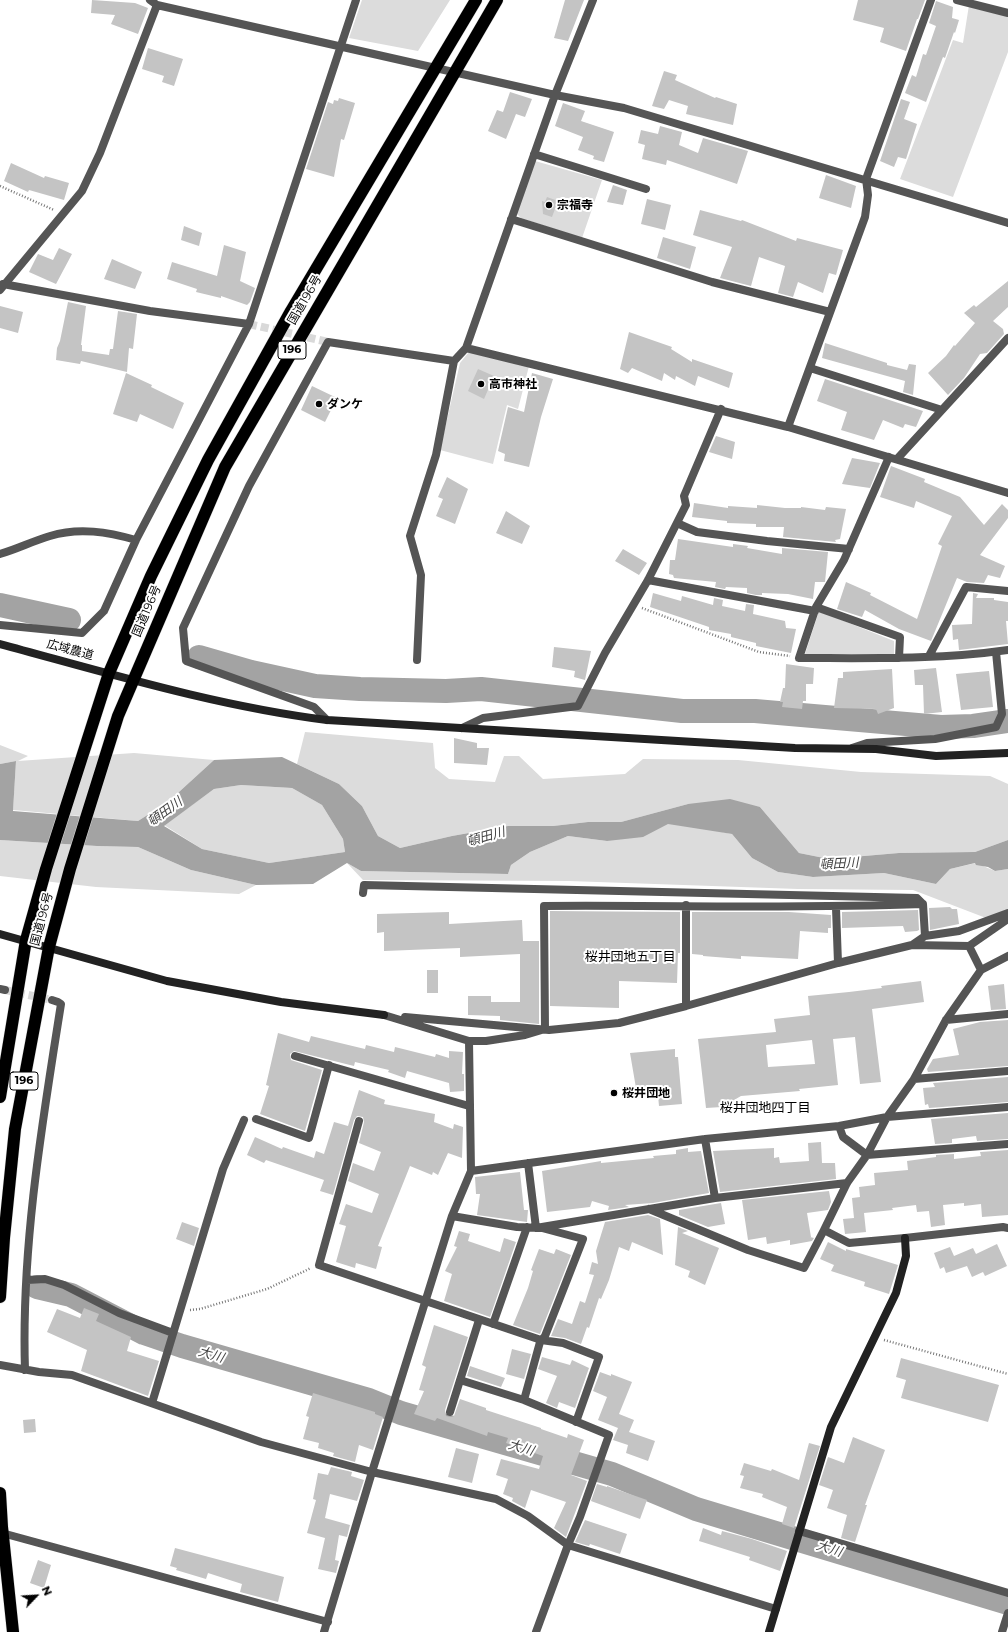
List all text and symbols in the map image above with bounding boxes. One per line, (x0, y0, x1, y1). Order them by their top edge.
place label: 宗福寺 (557, 198, 593, 212)
marker: 宗福寺 (544, 200, 554, 210)
street label: 国道196号 (285, 273, 325, 327)
road number: 196 (278, 341, 306, 359)
place label: 高市神社 (489, 377, 537, 391)
marker: 高市神社 (476, 379, 486, 389)
place label: ダンケ (327, 397, 363, 411)
marker: ダンケ (314, 399, 324, 409)
street label: 国道196号 (130, 583, 164, 639)
street label: 広域農道 (45, 637, 95, 663)
water label: 頓田川 (145, 794, 185, 830)
water label: 頓田川 (465, 824, 507, 850)
water label: 頓田川 (819, 855, 859, 873)
street label: 国道196号 (28, 891, 56, 947)
district label: 桜井団地五丁目 (585, 949, 675, 965)
road number: 196 (10, 1072, 38, 1090)
place label: 桜井団地 (622, 1086, 670, 1100)
marker: 桜井団地 (609, 1088, 619, 1098)
district label: 桜井団地四丁目 (720, 1100, 810, 1116)
water label: 大川 (196, 1344, 226, 1366)
water label: 大川 (506, 1437, 536, 1459)
water label: 大川 (814, 1538, 844, 1560)
north arrow (16, 1576, 56, 1616)
text: N (39, 1584, 55, 1598)

